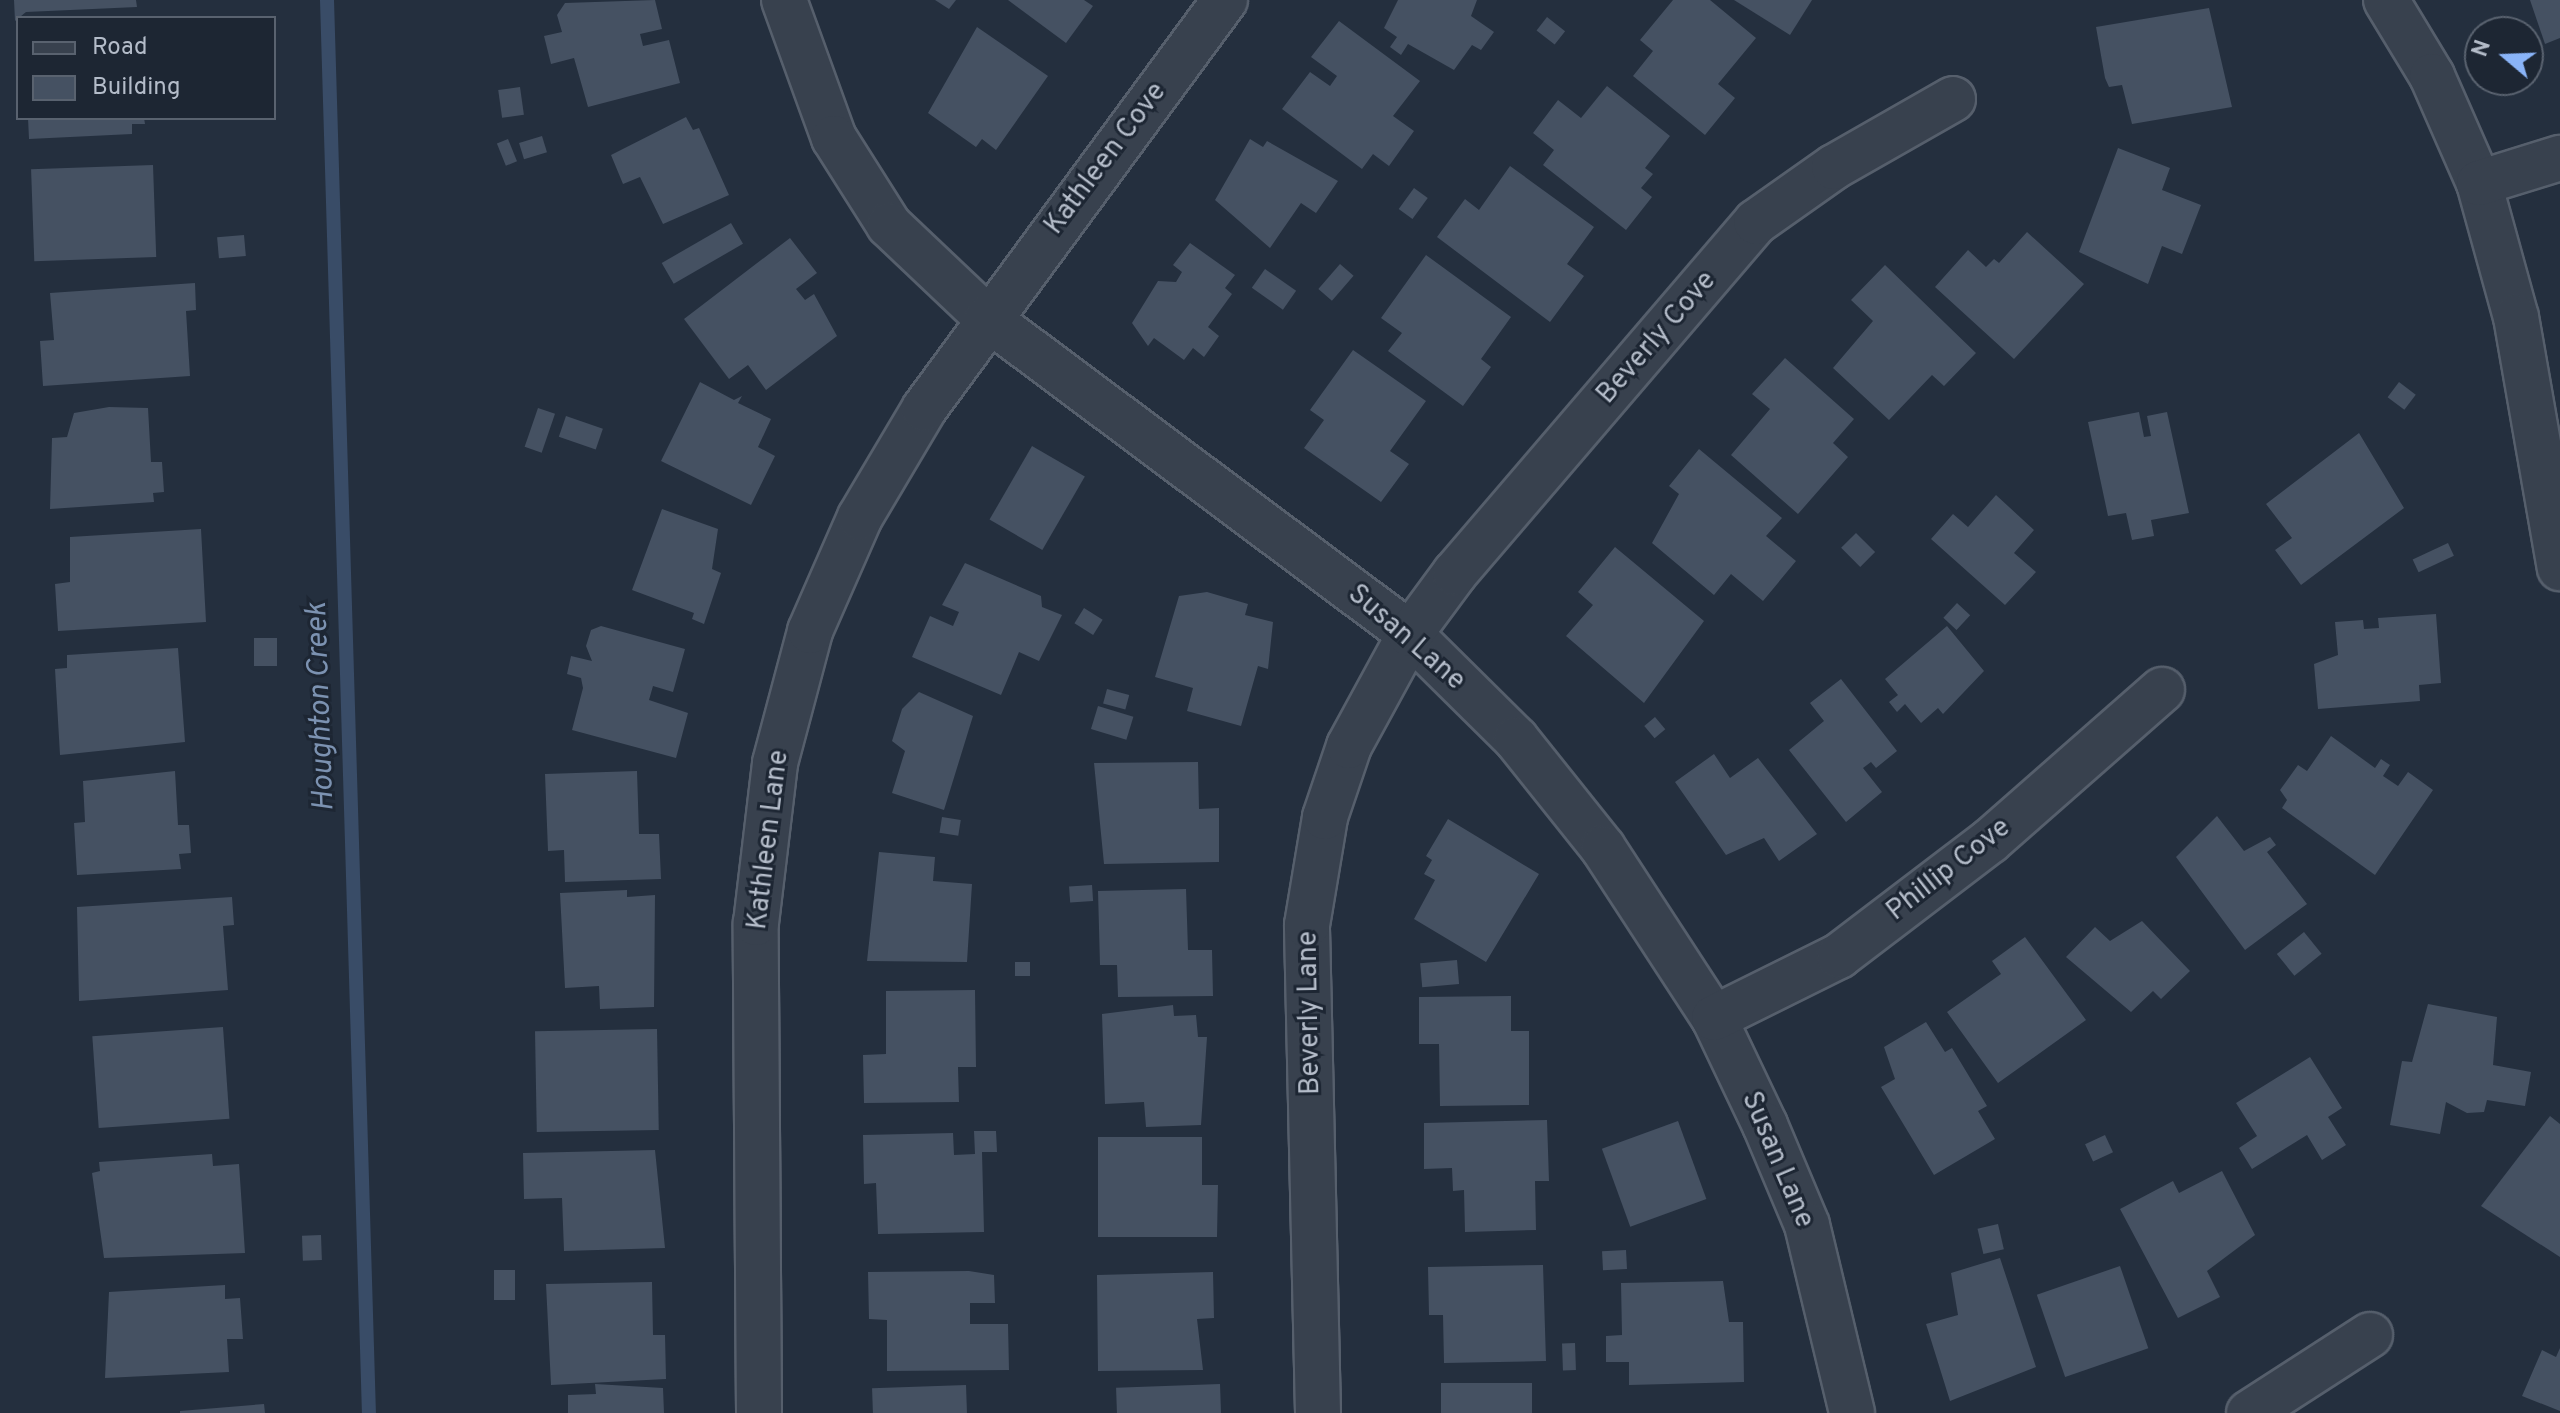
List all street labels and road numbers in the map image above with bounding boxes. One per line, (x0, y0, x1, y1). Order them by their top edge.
street label: Kathleen Cove (1038, 76, 1174, 242)
street label: Beverly Cove (1590, 265, 1724, 411)
street label: Susan Lane (1340, 578, 1472, 698)
street label: Kathleen Lane (741, 748, 797, 932)
street label: Phillip Cove (1880, 811, 2018, 929)
street label: Beverly Lane (1292, 931, 1328, 1095)
street label: Susan Lane (1733, 1087, 1821, 1233)

